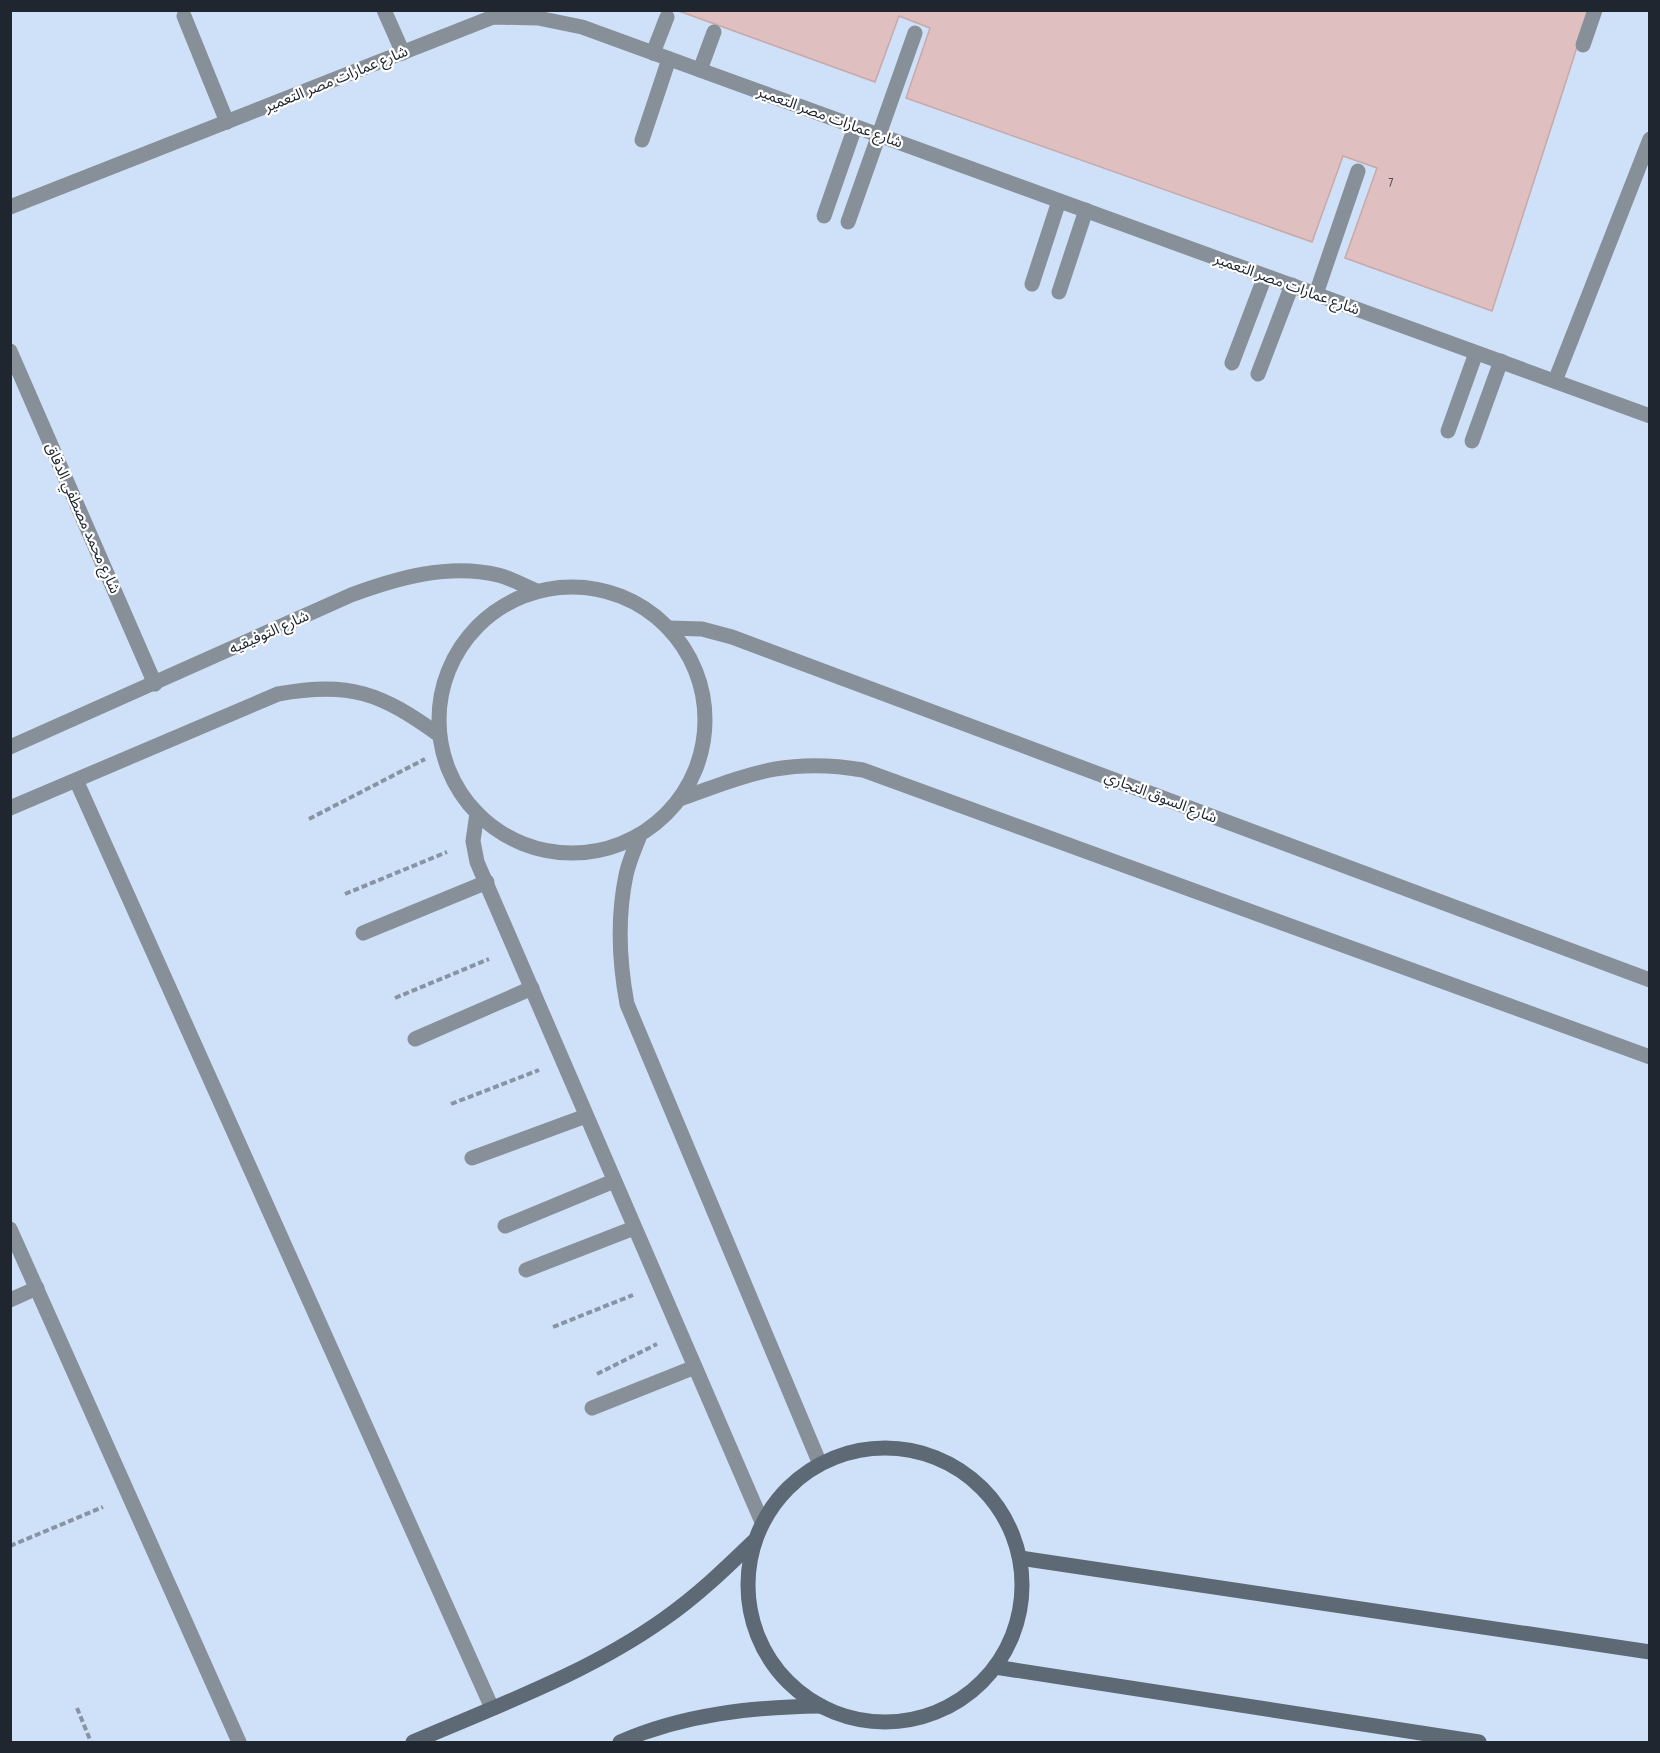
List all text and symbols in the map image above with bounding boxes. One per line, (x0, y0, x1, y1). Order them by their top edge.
street label: شارع عمارات مصر التعمير (261, 42, 412, 119)
street label: شارع عمارات مصر التعمير (753, 82, 905, 155)
house number: 7 (1389, 176, 1394, 190)
street label: شارع عمارات مصر التعمير (1210, 249, 1362, 322)
street label: شارع محمد مصطفي الدقاق (39, 440, 125, 598)
street label: شارع التوفيقيه (226, 606, 313, 660)
street label: شارع السوق التجاري (1101, 767, 1220, 830)

